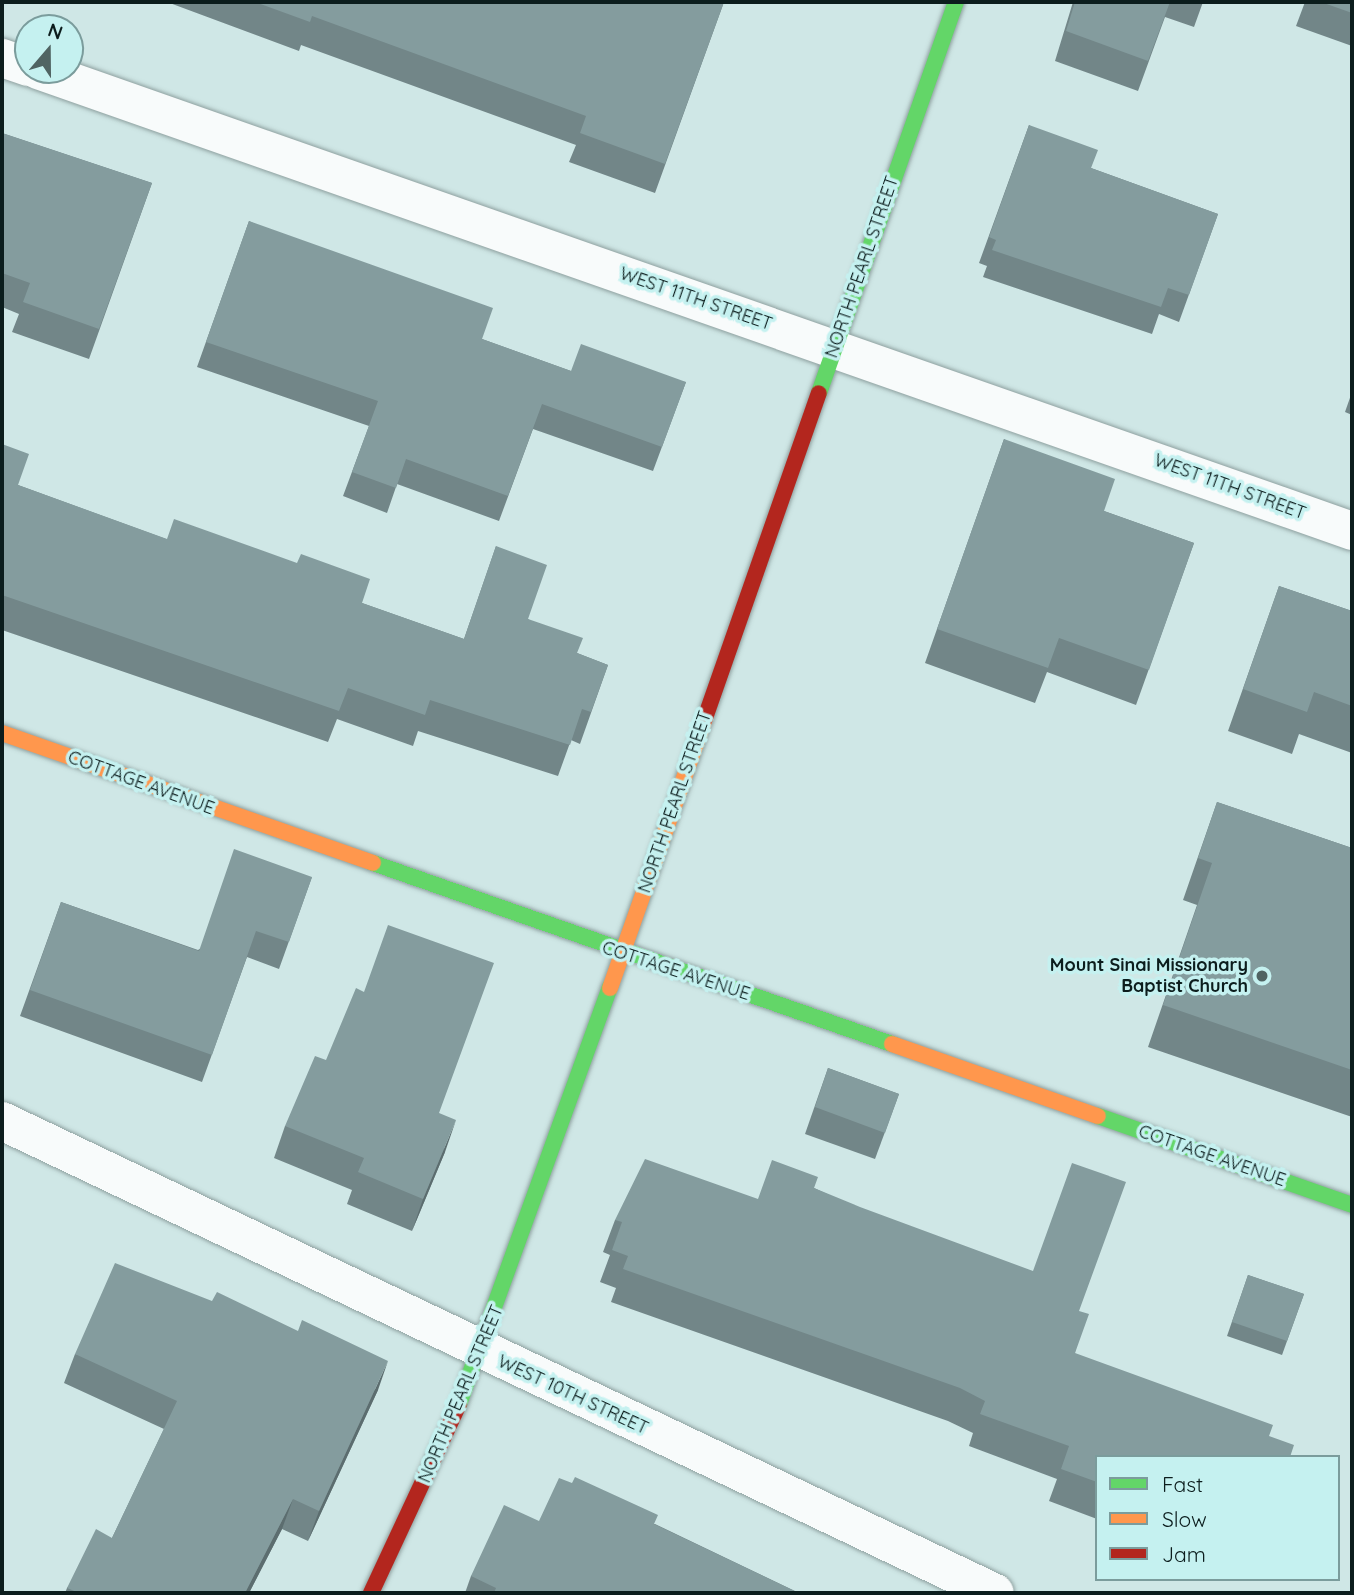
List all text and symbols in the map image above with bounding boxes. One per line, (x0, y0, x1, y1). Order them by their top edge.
north arrow (14, 14, 84, 84)
text: N (45, 17, 66, 45)
street label: NORTH PEARL STREET (821, 173, 903, 361)
street label: WEST 11TH STREET (617, 263, 775, 335)
street label: WEST 11TH STREET (1151, 449, 1309, 525)
street label: NORTH PEARL STREET (634, 708, 716, 896)
street label: COTTAGE AVENUE (65, 746, 217, 820)
street label: COTTAGE AVENUE (599, 937, 753, 1005)
place label: Mount Sinai Missionary Baptist Church (1050, 955, 1248, 998)
marker: Mount Sinai Missionary Baptist Church (1254, 968, 1270, 984)
street label: COTTAGE AVENUE (1136, 1121, 1288, 1191)
street label: NORTH PEARL STREET (414, 1302, 508, 1486)
street label: WEST 10TH STREET (494, 1351, 652, 1439)
legend (1095, 1455, 1340, 1581)
text: Fast (1162, 1471, 1203, 1497)
text: Slow (1162, 1506, 1207, 1532)
text: Jam (1162, 1541, 1206, 1567)

